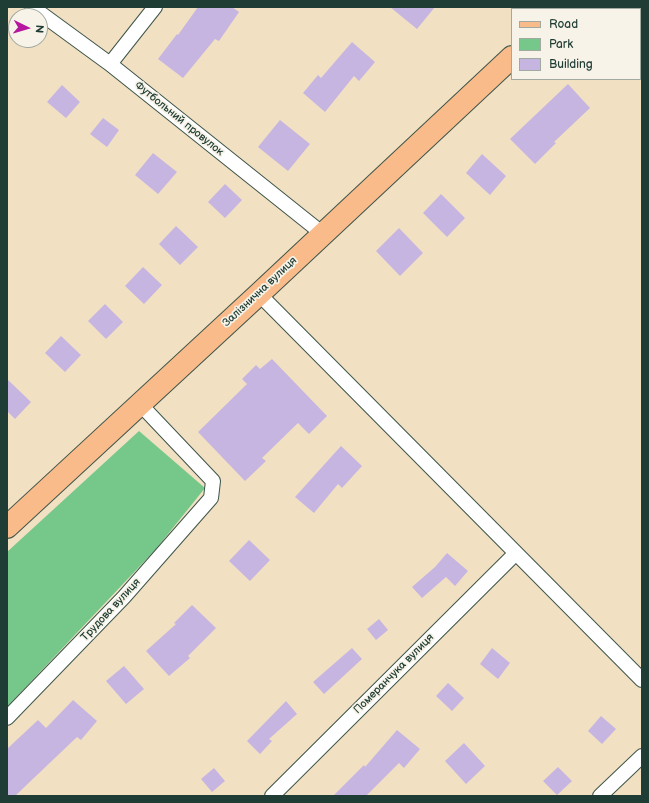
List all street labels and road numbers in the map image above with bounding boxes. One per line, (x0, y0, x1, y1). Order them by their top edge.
street label: Футбольний провулок (132, 79, 226, 159)
street label: Залізнична вулиця (220, 254, 300, 330)
street label: Трудова вулиця (79, 576, 143, 644)
street label: Померанчука вулиця (351, 631, 437, 717)

